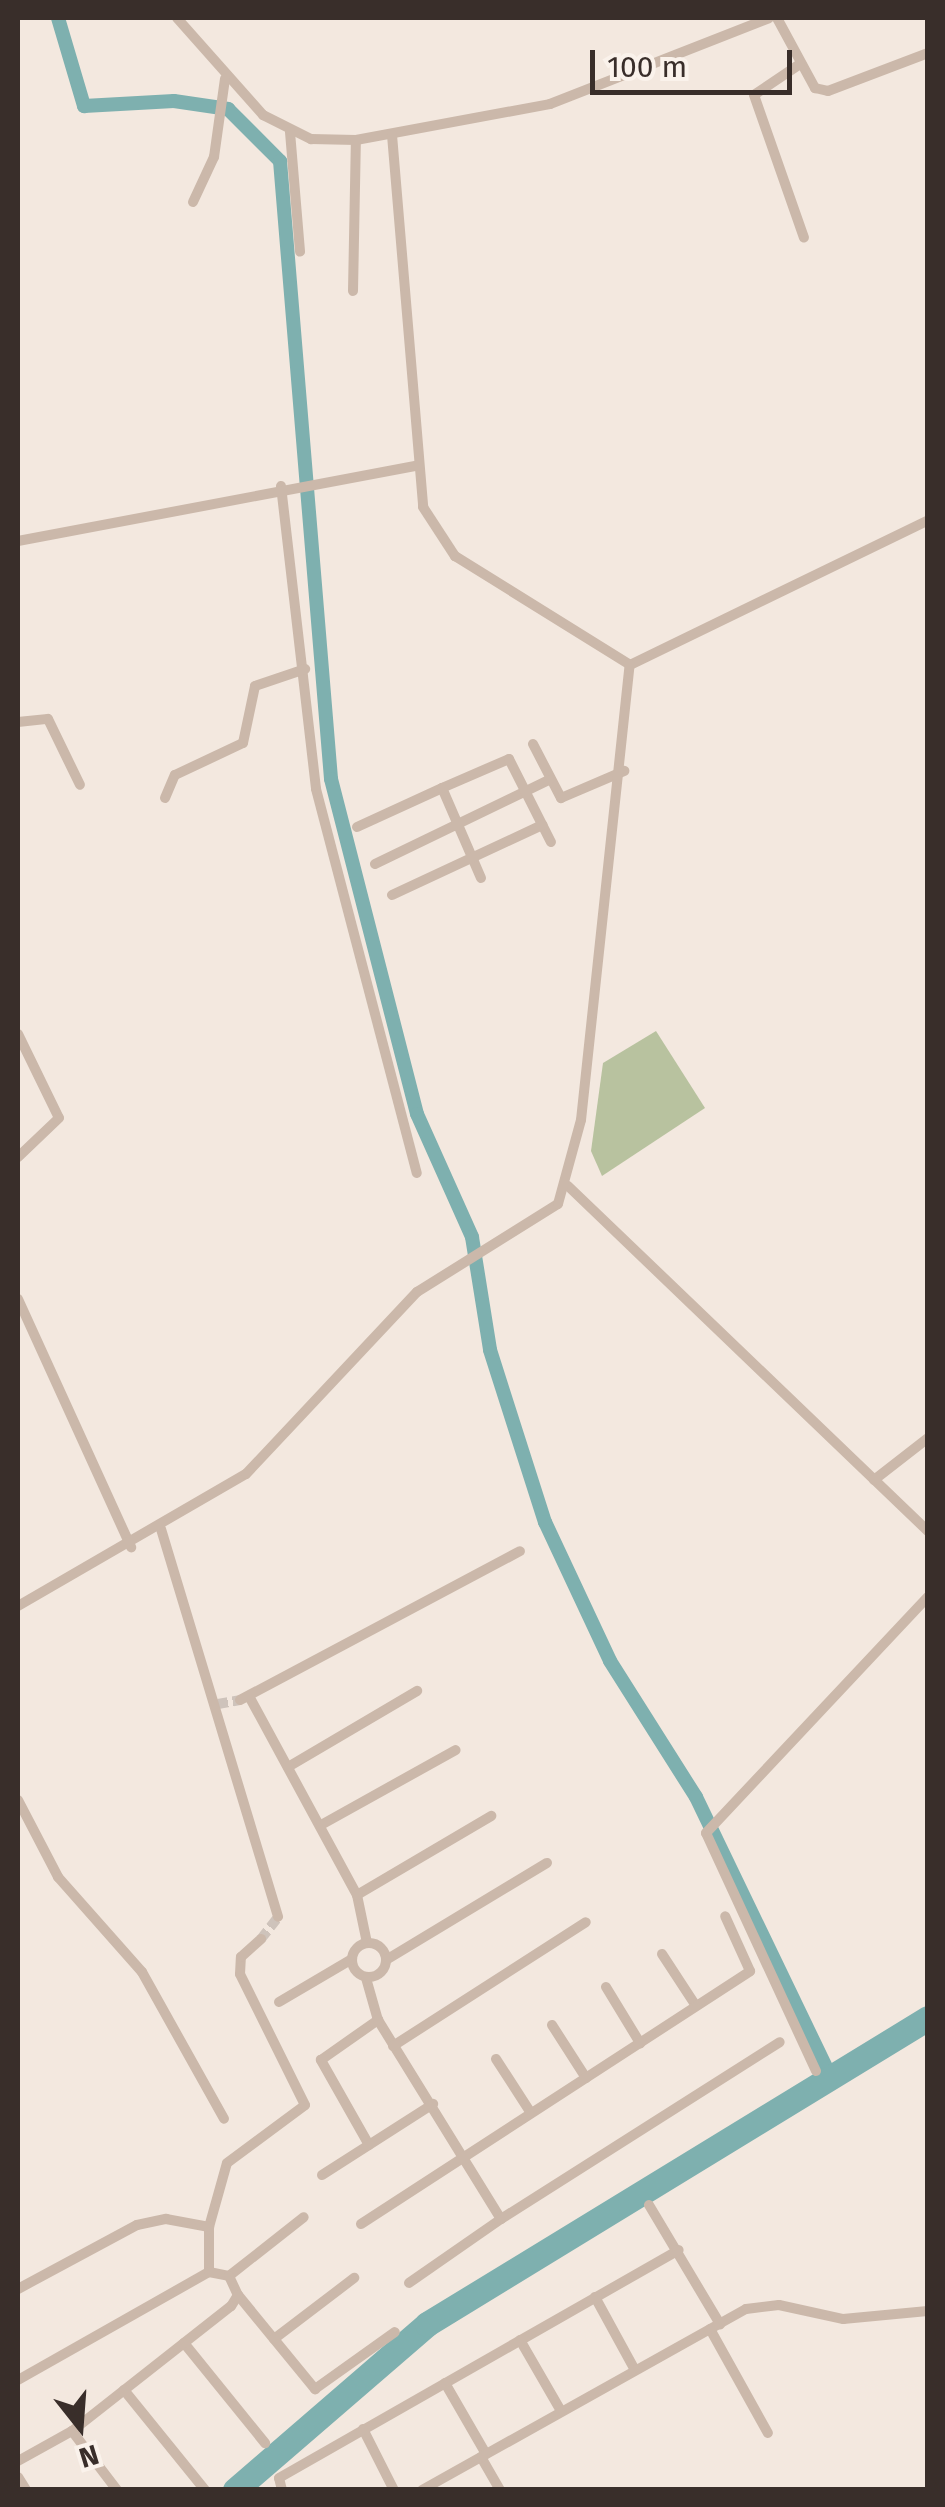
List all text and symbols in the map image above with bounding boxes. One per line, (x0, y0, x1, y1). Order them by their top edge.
scale bar (595, 30, 798, 92)
text: 100 m (607, 49, 687, 85)
north arrow (30, 2377, 130, 2477)
text: N (75, 2438, 103, 2475)

